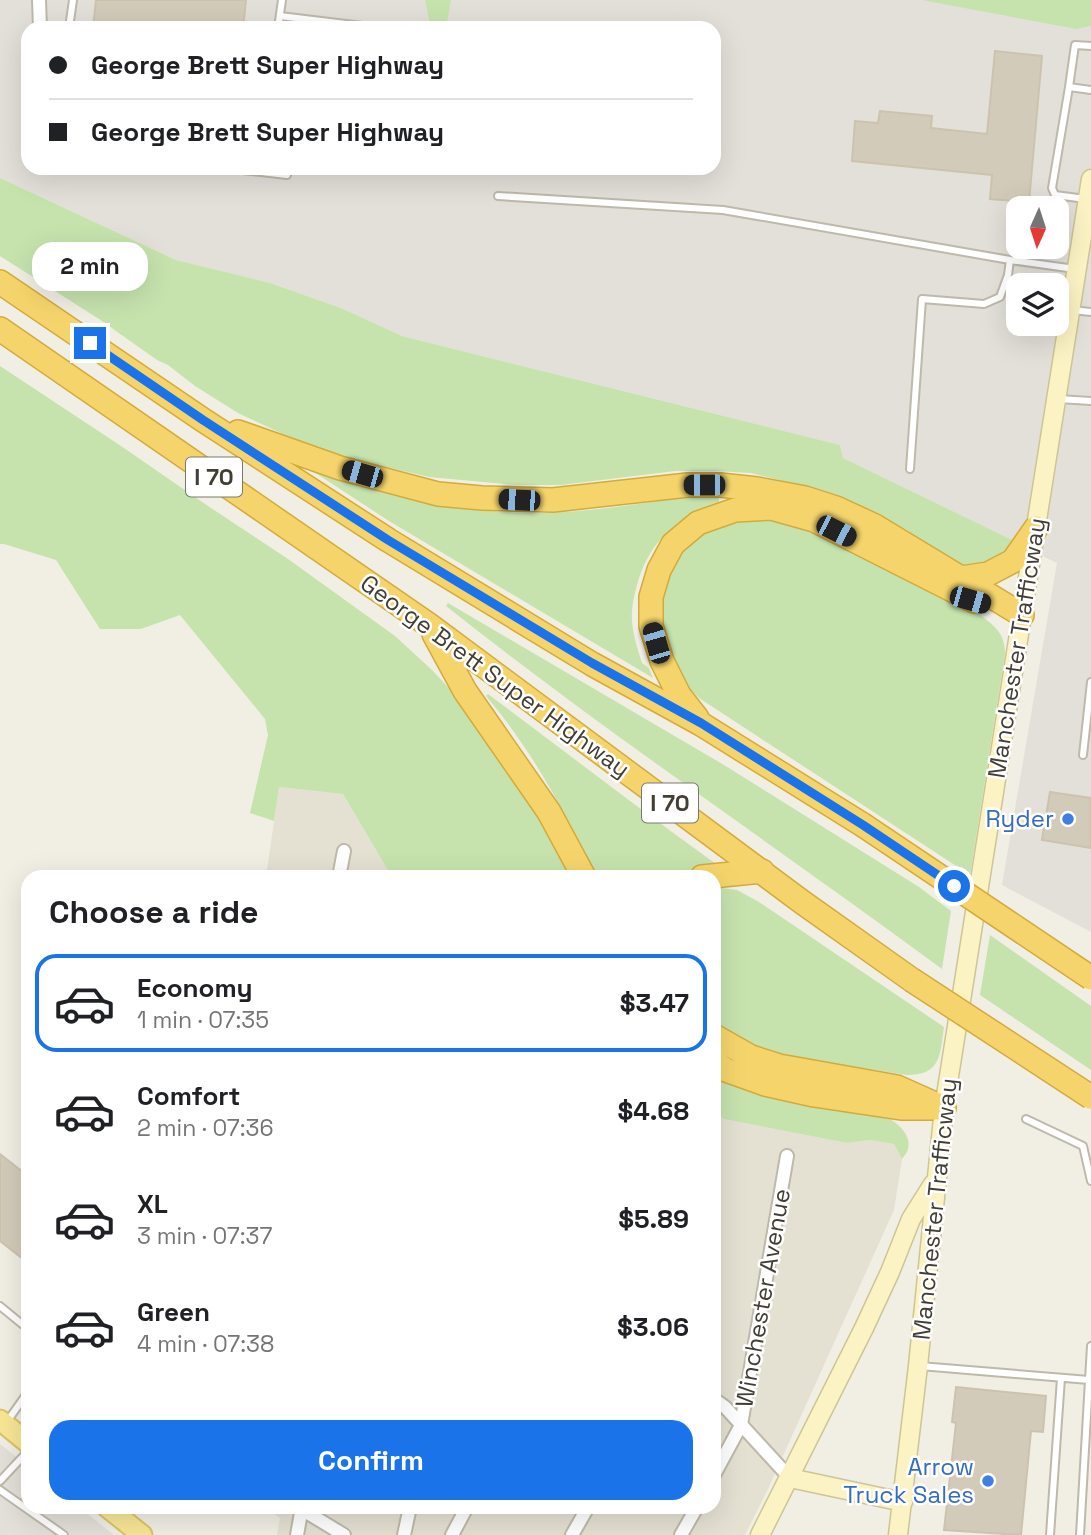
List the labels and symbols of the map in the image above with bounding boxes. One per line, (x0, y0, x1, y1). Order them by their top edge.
north arrow (1006, 196, 1069, 259)
callout: 2 min (32, 242, 148, 290)
route end (74, 327, 106, 359)
road number: I 70 (186, 457, 242, 496)
car (339, 458, 386, 490)
car (684, 475, 726, 496)
car (498, 488, 541, 512)
car (813, 512, 860, 550)
street label: Manchester Trafficway (981, 515, 1052, 780)
street label: George Brett Super Highway (354, 567, 636, 784)
car (947, 584, 994, 616)
car (641, 620, 672, 666)
road number: I 70 (642, 783, 698, 822)
place label: Ryder (985, 803, 1054, 834)
marker: Ryder (1060, 811, 1076, 827)
route start (938, 870, 970, 902)
street label: Manchester Trafficway (905, 1076, 964, 1341)
street label: Winchester Avenue (728, 1186, 797, 1410)
place label: Arrow Truck Sales (843, 1451, 974, 1510)
marker: Arrow Truck Sales (980, 1473, 996, 1489)

